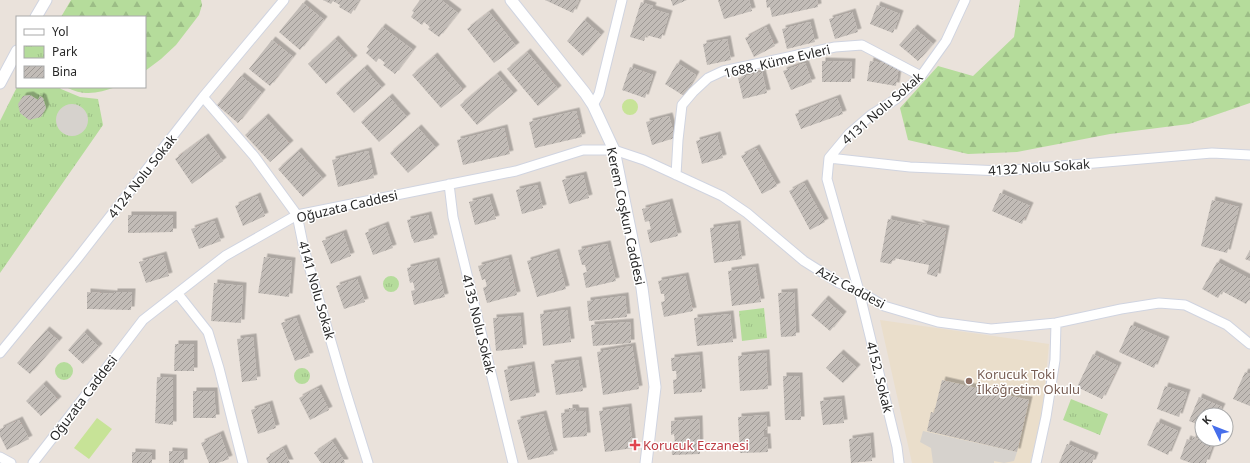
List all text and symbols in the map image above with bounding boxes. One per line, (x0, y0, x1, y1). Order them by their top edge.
legend (16, 16, 146, 88)
text: Yol (52, 23, 69, 40)
street label: 1688. Küme Evleri (722, 40, 832, 82)
text: Park (52, 43, 78, 60)
text: Bina (52, 63, 77, 80)
street label: 4131 Nolu Sokak (838, 68, 926, 148)
street label: 4124 Nolu Sokak (104, 130, 180, 222)
street label: Kerem Coşkun Caddesi (603, 145, 649, 287)
street label: 4132 Nolu Sokak (988, 154, 1090, 180)
street label: Oğuzata Caddesi (295, 186, 399, 226)
street label: 4141 Nolu Sokak (294, 239, 340, 341)
street label: Aziz Caddesi (813, 261, 889, 313)
street label: 4135 Nolu Sokak (458, 272, 500, 376)
street label: 4152. Sokak (862, 340, 898, 415)
street label: Oğuzata Caddesi (45, 351, 121, 445)
place label: Korucuk Toki İlköğretim Okulu (977, 365, 1080, 398)
marker: Korucuk Toki İlköğretim Okulu (964, 376, 974, 386)
north arrow (1194, 407, 1234, 447)
text: K (1198, 412, 1215, 428)
place label: Korucuk Eczanesi (643, 436, 749, 454)
marker: Korucuk Eczanesi (630, 440, 640, 450)

